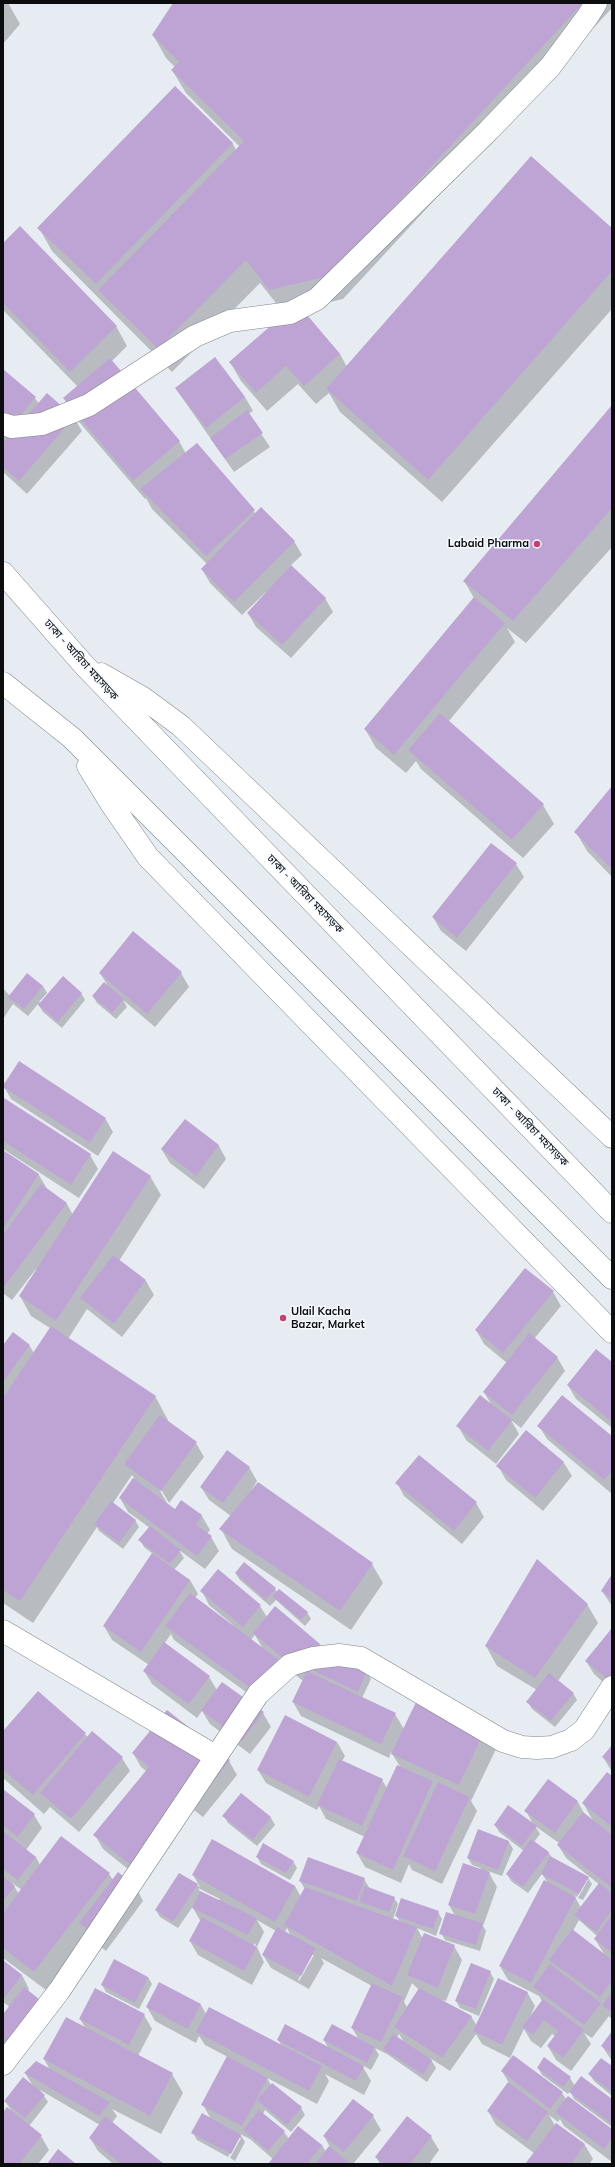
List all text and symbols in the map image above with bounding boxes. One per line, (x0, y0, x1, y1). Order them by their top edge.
place label: Labaid Pharma (448, 537, 529, 551)
marker: Labaid Pharma (532, 539, 542, 549)
street label: ঢাকা - আরিচা মহাসড়ক (41, 617, 121, 703)
street label: ঢাকা - আরিচা মহাসড়ক (264, 852, 346, 936)
street label: ঢাকা - আরিচা মহাসড়ক (489, 1085, 571, 1169)
place label: Ulail Kacha Bazar, Market (291, 1305, 365, 1331)
marker: Ulail Kacha Bazar, Market (278, 1313, 288, 1323)

